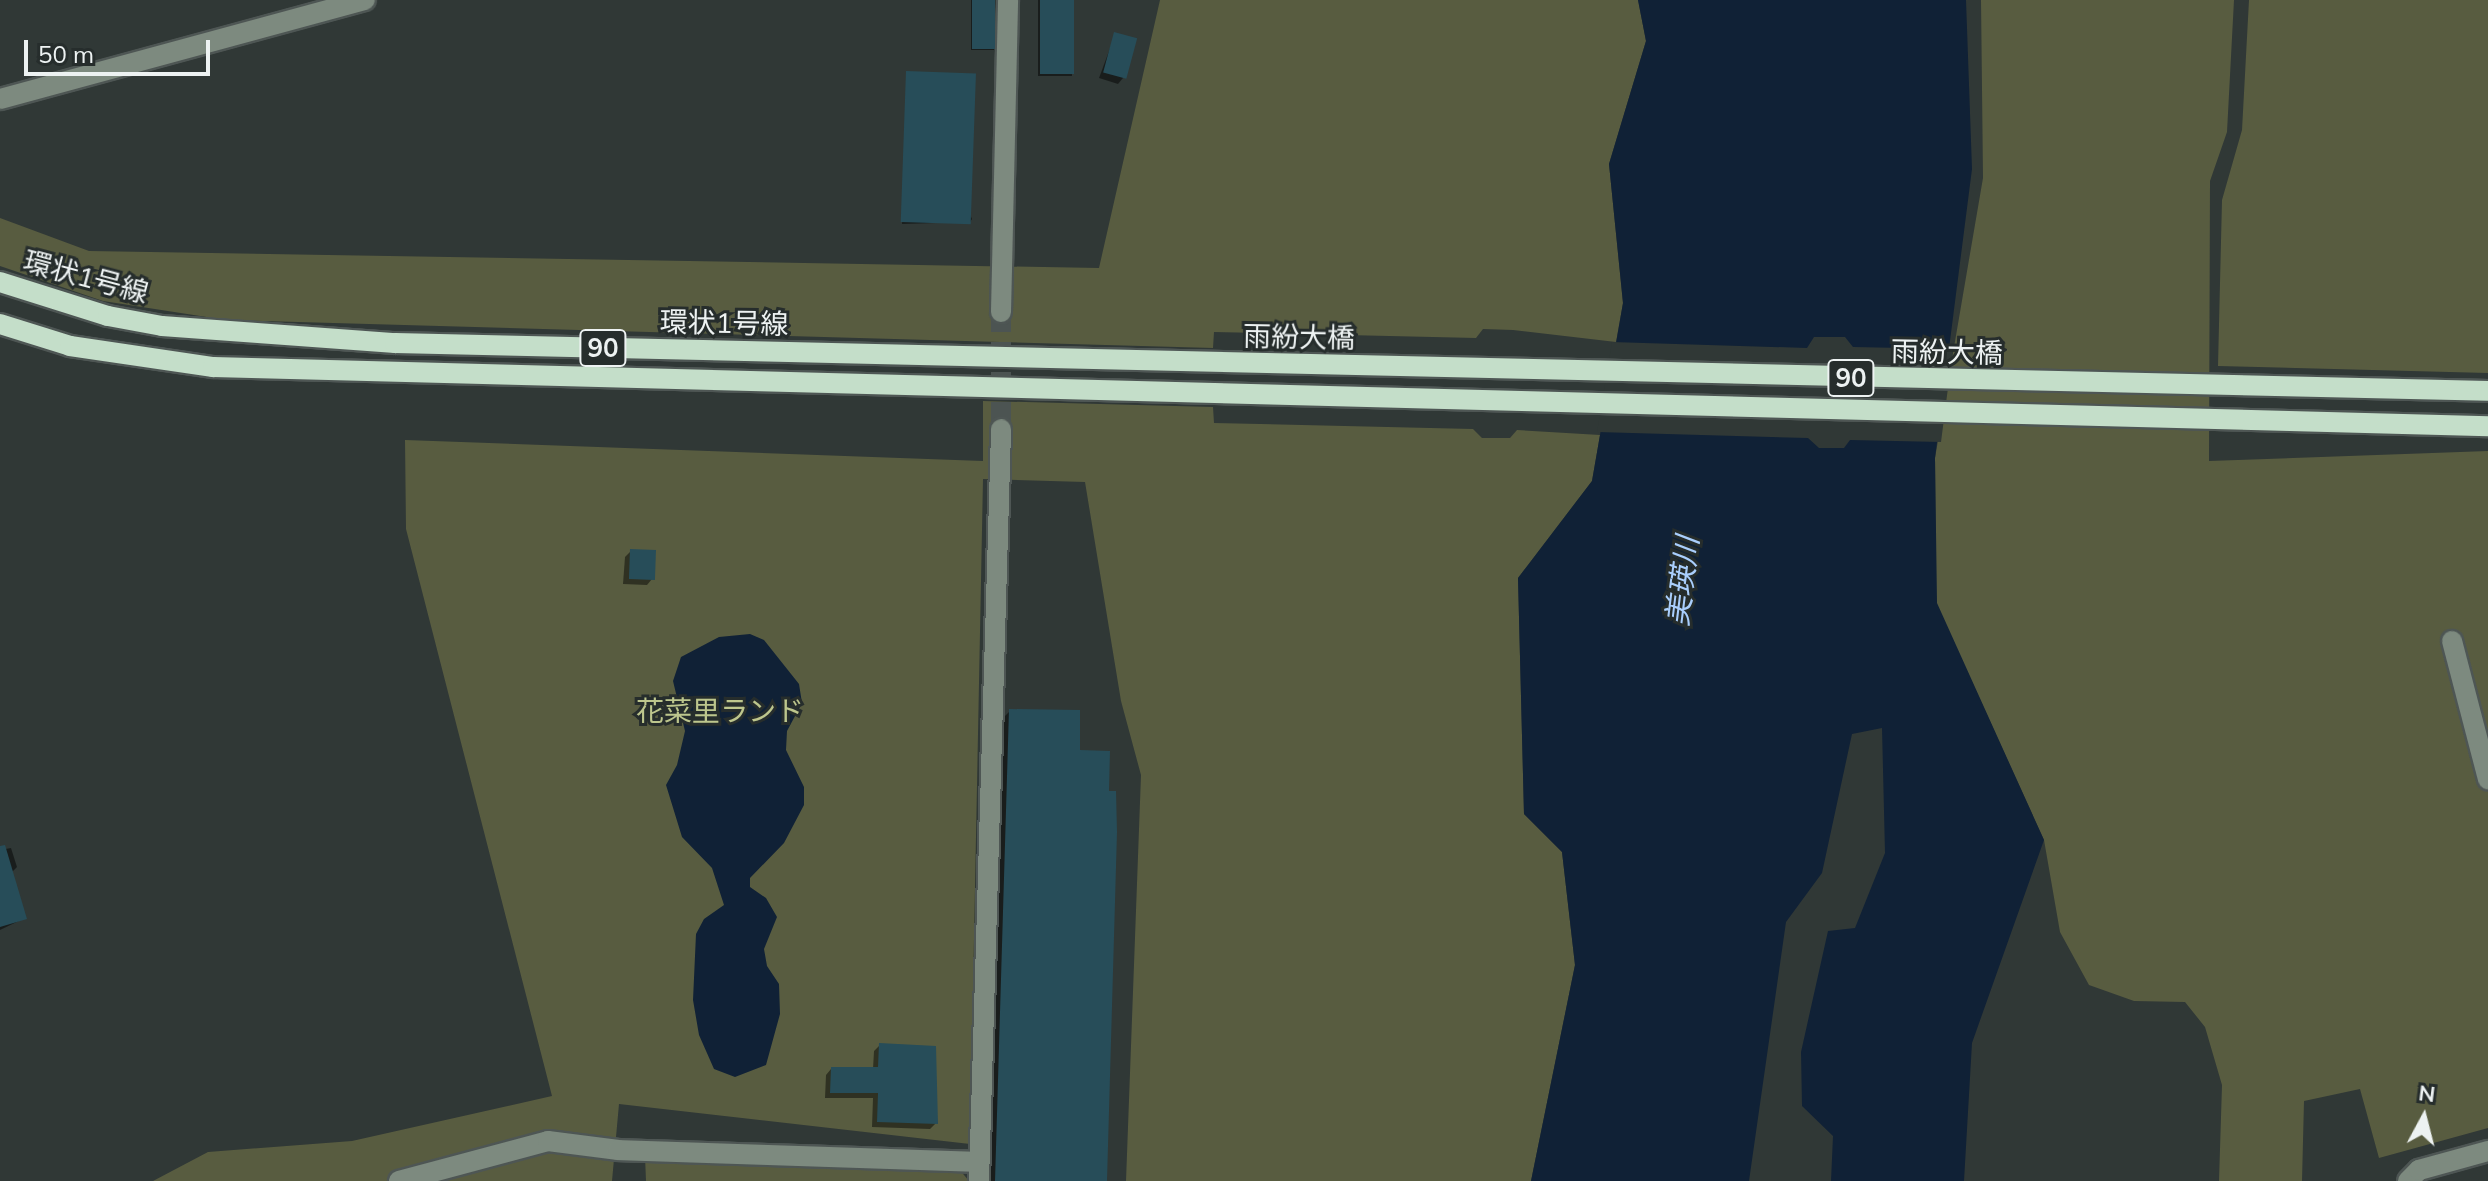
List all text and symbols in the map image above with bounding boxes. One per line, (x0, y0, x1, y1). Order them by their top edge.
scale bar (28, 24, 214, 74)
text: 50 m (38, 39, 94, 69)
street label: 環状1号線 (19, 244, 153, 310)
street label: 環状1号線 (659, 305, 789, 341)
street label: 雨紛大橋 (1243, 319, 1355, 355)
road number: 90 (579, 326, 627, 370)
street label: 雨紛大橋 (1891, 334, 2003, 370)
road number: 90 (1827, 356, 1875, 400)
water label: 美瑛川 (1659, 534, 1705, 628)
park label: 花菜里ランド (636, 694, 804, 728)
north arrow (2384, 1077, 2464, 1157)
text: N (2417, 1078, 2437, 1108)

